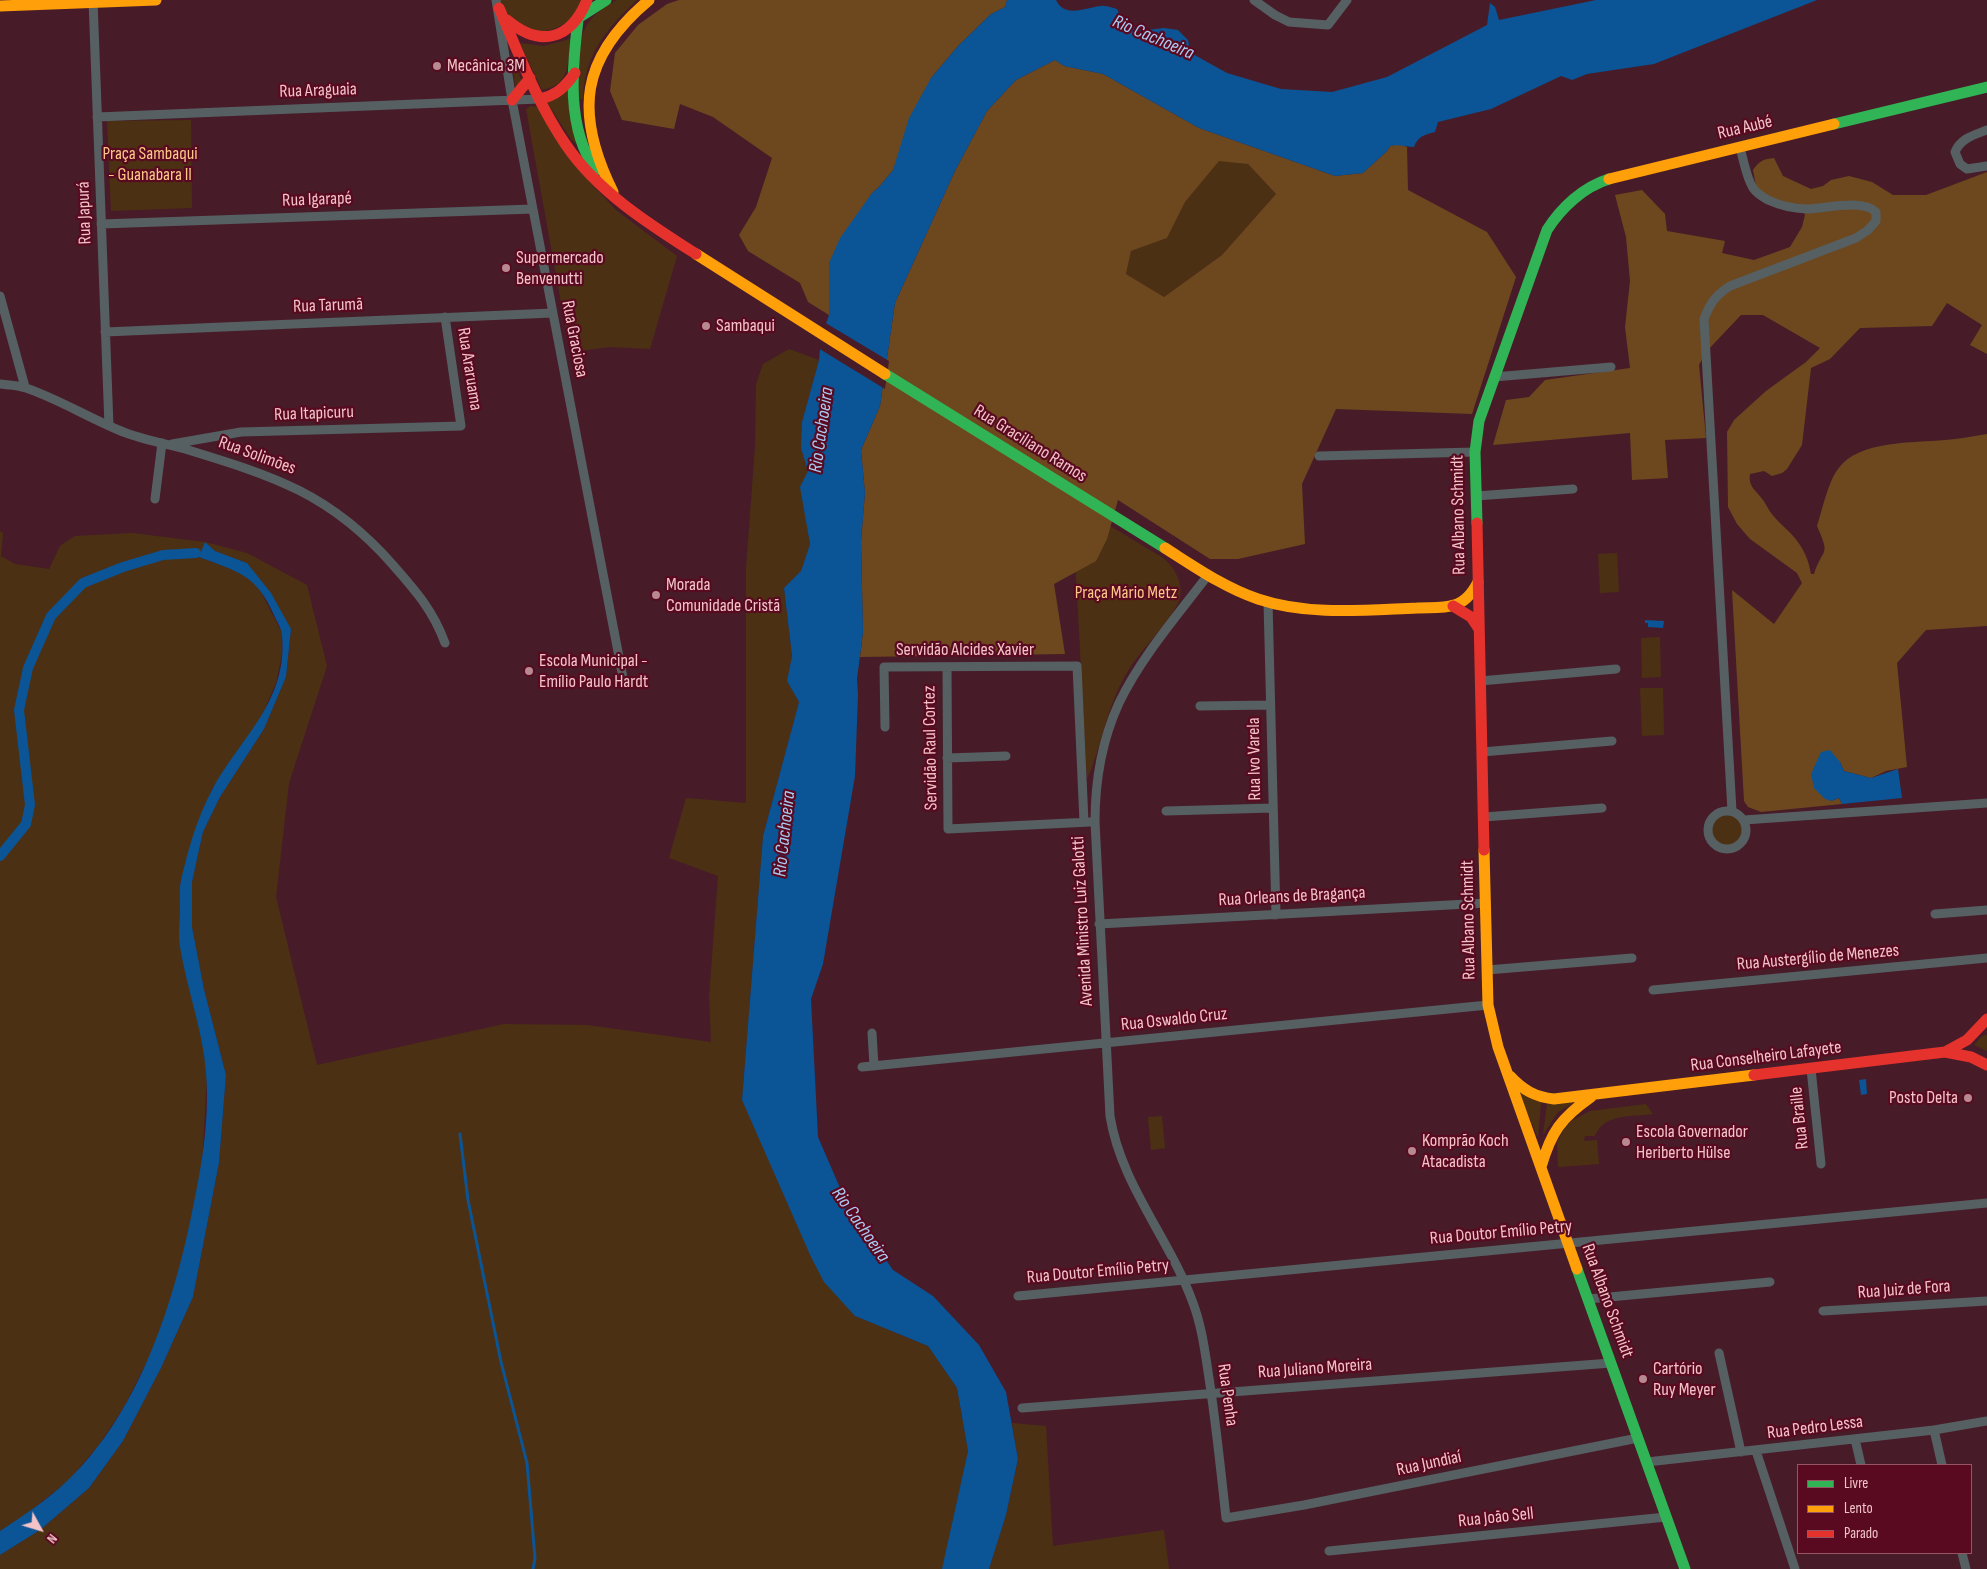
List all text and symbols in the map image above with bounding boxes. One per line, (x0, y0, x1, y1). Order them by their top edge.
water label: Rio Cachoeira (1109, 11, 1197, 65)
place label: Mecânica 3M (447, 55, 525, 77)
marker: Mecânica 3M (431, 60, 443, 72)
street label: Rua Araguaia (279, 79, 357, 103)
street label: Rua Aubé (1715, 111, 1775, 145)
park label: Praça Sambaqui - Guanabara II (102, 143, 198, 186)
street label: Rua Japurá (73, 181, 97, 245)
street label: Rua Igarapé (282, 188, 352, 212)
place label: Supermercado Benvenutti (516, 247, 604, 290)
marker: Supermercado Benvenutti (500, 262, 512, 274)
street label: Rua Tarumã (293, 294, 363, 318)
street label: Rua Graciosa (556, 299, 592, 379)
place label: Sambaqui (716, 315, 775, 337)
marker: Sambaqui (700, 320, 712, 332)
street label: Rua Araruama (452, 326, 486, 412)
water label: Rio Cachoeira (805, 386, 839, 474)
street label: Rua Graciliano Ramos (969, 401, 1091, 487)
street label: Rua Itapicuru (274, 402, 354, 426)
street label: Rua Solimões (215, 432, 299, 480)
street label: Rua Albano Schmidt (1447, 455, 1471, 575)
place label: Morada Comunidade Cristã (666, 574, 780, 616)
park label: Praça Mário Metz (1075, 582, 1177, 604)
marker: Morada Comunidade Cristã (650, 589, 662, 601)
street label: Servidão Alcides Xavier (896, 639, 1034, 661)
place label: Escola Municipal - Emílio Paulo Hardt (539, 650, 648, 692)
marker: Escola Municipal - Emílio Paulo Hardt (523, 665, 535, 677)
street label: Servidão Raul Cortez (919, 686, 943, 810)
street label: Rua Ivo Varela (1243, 717, 1267, 801)
water label: Rio Cachoeira (769, 790, 801, 878)
street label: Avenida Ministro Luiz Galotti (1068, 836, 1098, 1006)
street label: Rua Albano Schmidt (1457, 860, 1481, 980)
street label: Rua Orleans de Bragança (1218, 882, 1366, 912)
street label: Rua Austergílio de Menezes (1736, 940, 1900, 976)
street label: Rua Oswaldo Cruz (1120, 1004, 1228, 1036)
street label: Rua Conselheiro Lafayete (1689, 1037, 1843, 1077)
street label: Rua Braille (1786, 1086, 1814, 1150)
place label: Posto Delta (1889, 1087, 1958, 1109)
marker: Posto Delta (1962, 1092, 1974, 1104)
place label: Escola Governador Heriberto Hülse (1636, 1121, 1748, 1164)
place label: Komprão Koch Atacadista (1422, 1130, 1509, 1172)
marker: Escola Governador Heriberto Hülse (1620, 1136, 1632, 1148)
marker: Komprão Koch Atacadista (1406, 1145, 1418, 1157)
water label: Rio Cachoeira (826, 1183, 894, 1267)
street label: Rua Doutor Emílio Petry (1429, 1216, 1573, 1250)
street label: Rua Albano Schmidt (1576, 1241, 1638, 1361)
street label: Rua Doutor Emílio Petry (1026, 1255, 1170, 1289)
street label: Rua Juiz de Fora (1857, 1276, 1951, 1304)
street label: Rua Juliano Moreira (1257, 1354, 1373, 1384)
place label: Cartório Ruy Meyer (1653, 1358, 1716, 1400)
street label: Rua Penha (1212, 1362, 1242, 1428)
marker: Cartório Ruy Meyer (1637, 1373, 1649, 1385)
street label: Rua Pedro Lessa (1766, 1411, 1864, 1445)
street label: Rua Jundiaí (1395, 1447, 1463, 1481)
legend (1797, 1464, 1972, 1554)
text: Livre (1844, 1474, 1868, 1493)
text: Lento (1844, 1499, 1873, 1518)
street label: Rua João Sell (1457, 1503, 1535, 1533)
north arrow (15, 1504, 65, 1554)
text: Parado (1844, 1524, 1878, 1543)
text: N (43, 1530, 61, 1547)

